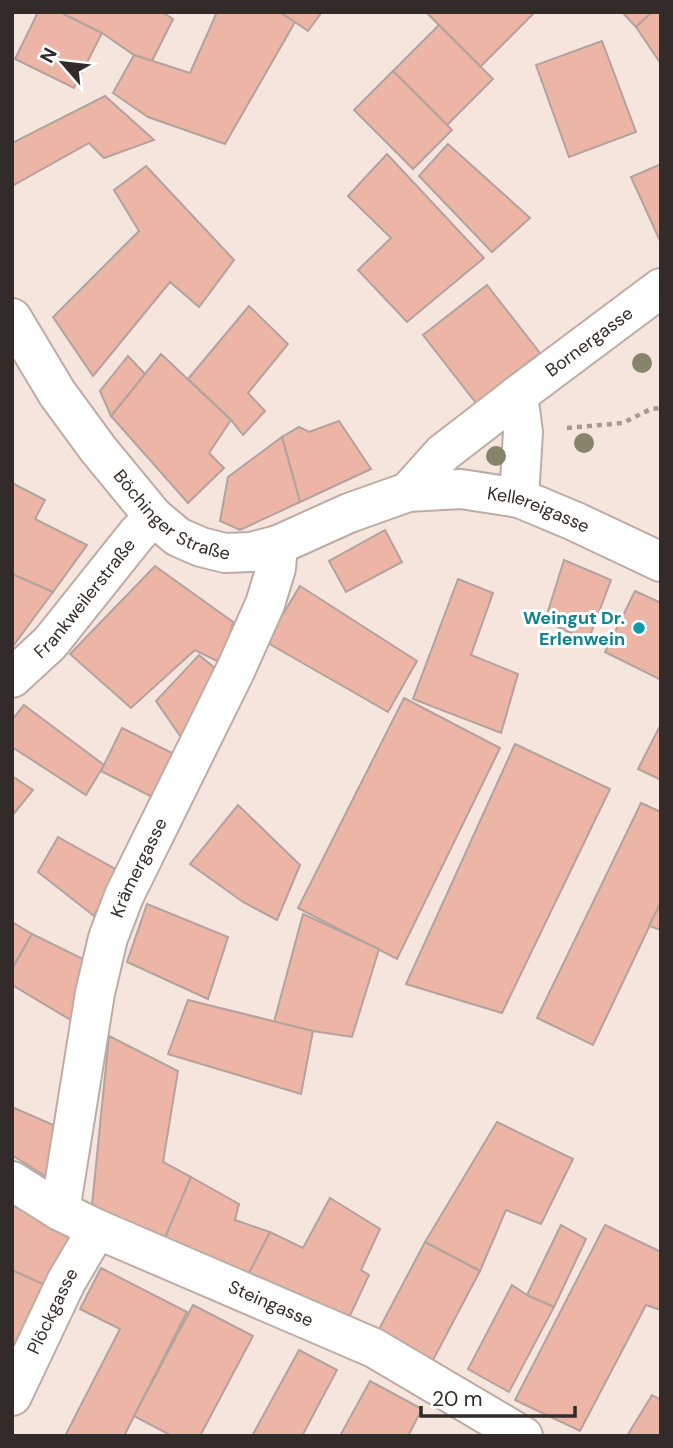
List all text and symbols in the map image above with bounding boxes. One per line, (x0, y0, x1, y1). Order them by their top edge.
north arrow (28, 28, 98, 98)
text: N (34, 43, 63, 67)
street label: Bornergasse (540, 301, 638, 382)
street label: Böchinger Straße (108, 465, 233, 566)
street label: Kellereigasse (486, 481, 594, 539)
street label: Frankweilerstraße (29, 533, 141, 664)
place label: Weingut Dr. Erlenwein (523, 606, 625, 651)
marker: Weingut Dr. Erlenwein (631, 620, 647, 636)
street label: Krämergasse (105, 814, 173, 921)
street label: Plöckgasse (22, 1264, 84, 1358)
street label: Steingasse (225, 1275, 317, 1333)
scale bar (421, 1374, 575, 1418)
text: 20 m (432, 1385, 483, 1413)

